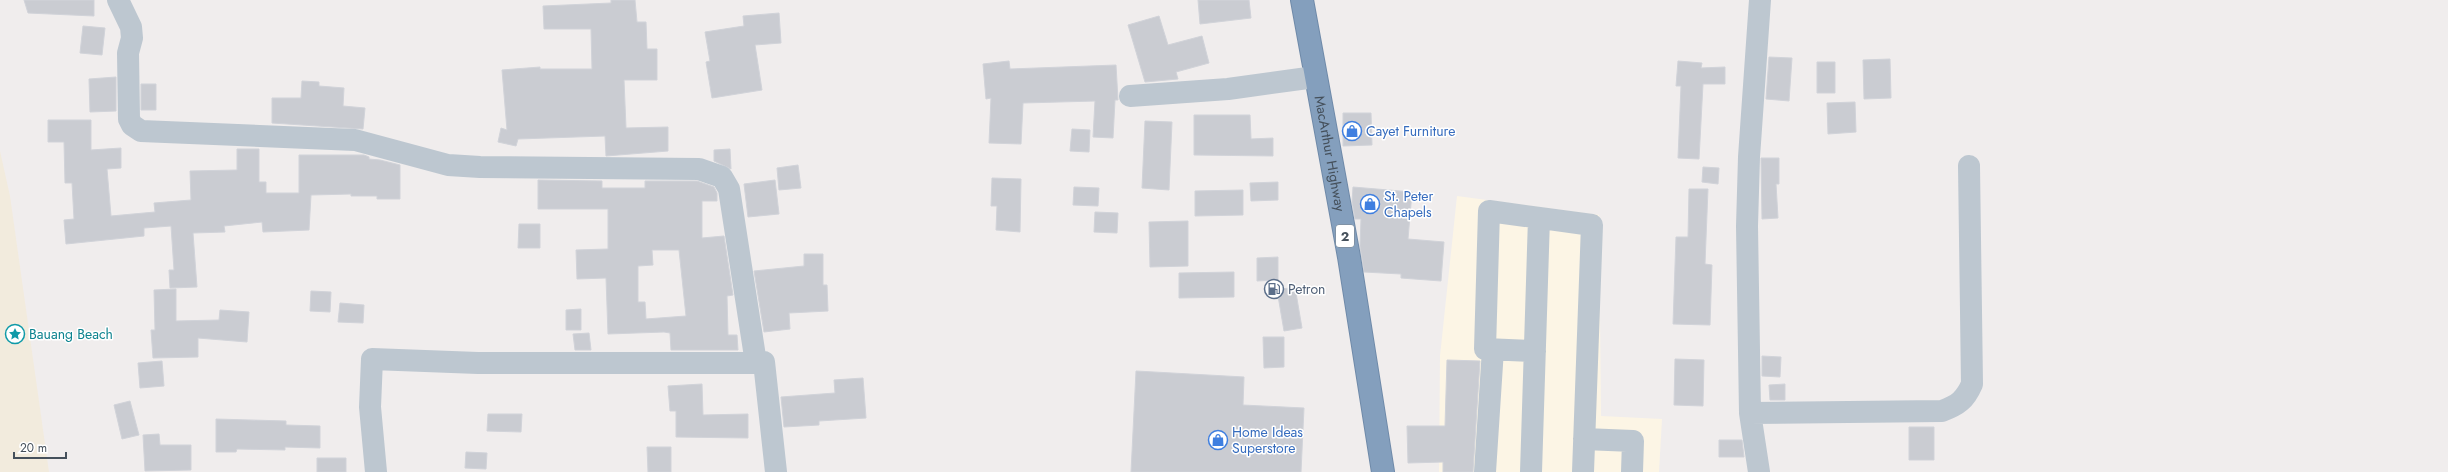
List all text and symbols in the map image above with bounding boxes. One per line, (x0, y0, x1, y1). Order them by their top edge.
street label: MacArthur Highway (1310, 94, 1351, 214)
shop icon: Cayet Furniture (1341, 120, 1363, 142)
place label: Cayet Furniture (1366, 121, 1455, 141)
place label: St. Peter Chapels (1384, 186, 1433, 222)
shop icon: St. Peter Chapels (1359, 193, 1381, 215)
road number: 2 (1336, 225, 1354, 247)
fuel station icon: Petron (1263, 278, 1285, 300)
place label: Petron (1288, 279, 1325, 299)
place icon: Bauang Beach (4, 323, 26, 345)
place label: Bauang Beach (29, 324, 113, 344)
place label: Home Ideas Superstore (1232, 422, 1303, 458)
shop icon: Home Ideas Superstore (1207, 429, 1229, 451)
scale bar (14, 434, 66, 460)
text: 20 m (20, 439, 47, 457)

